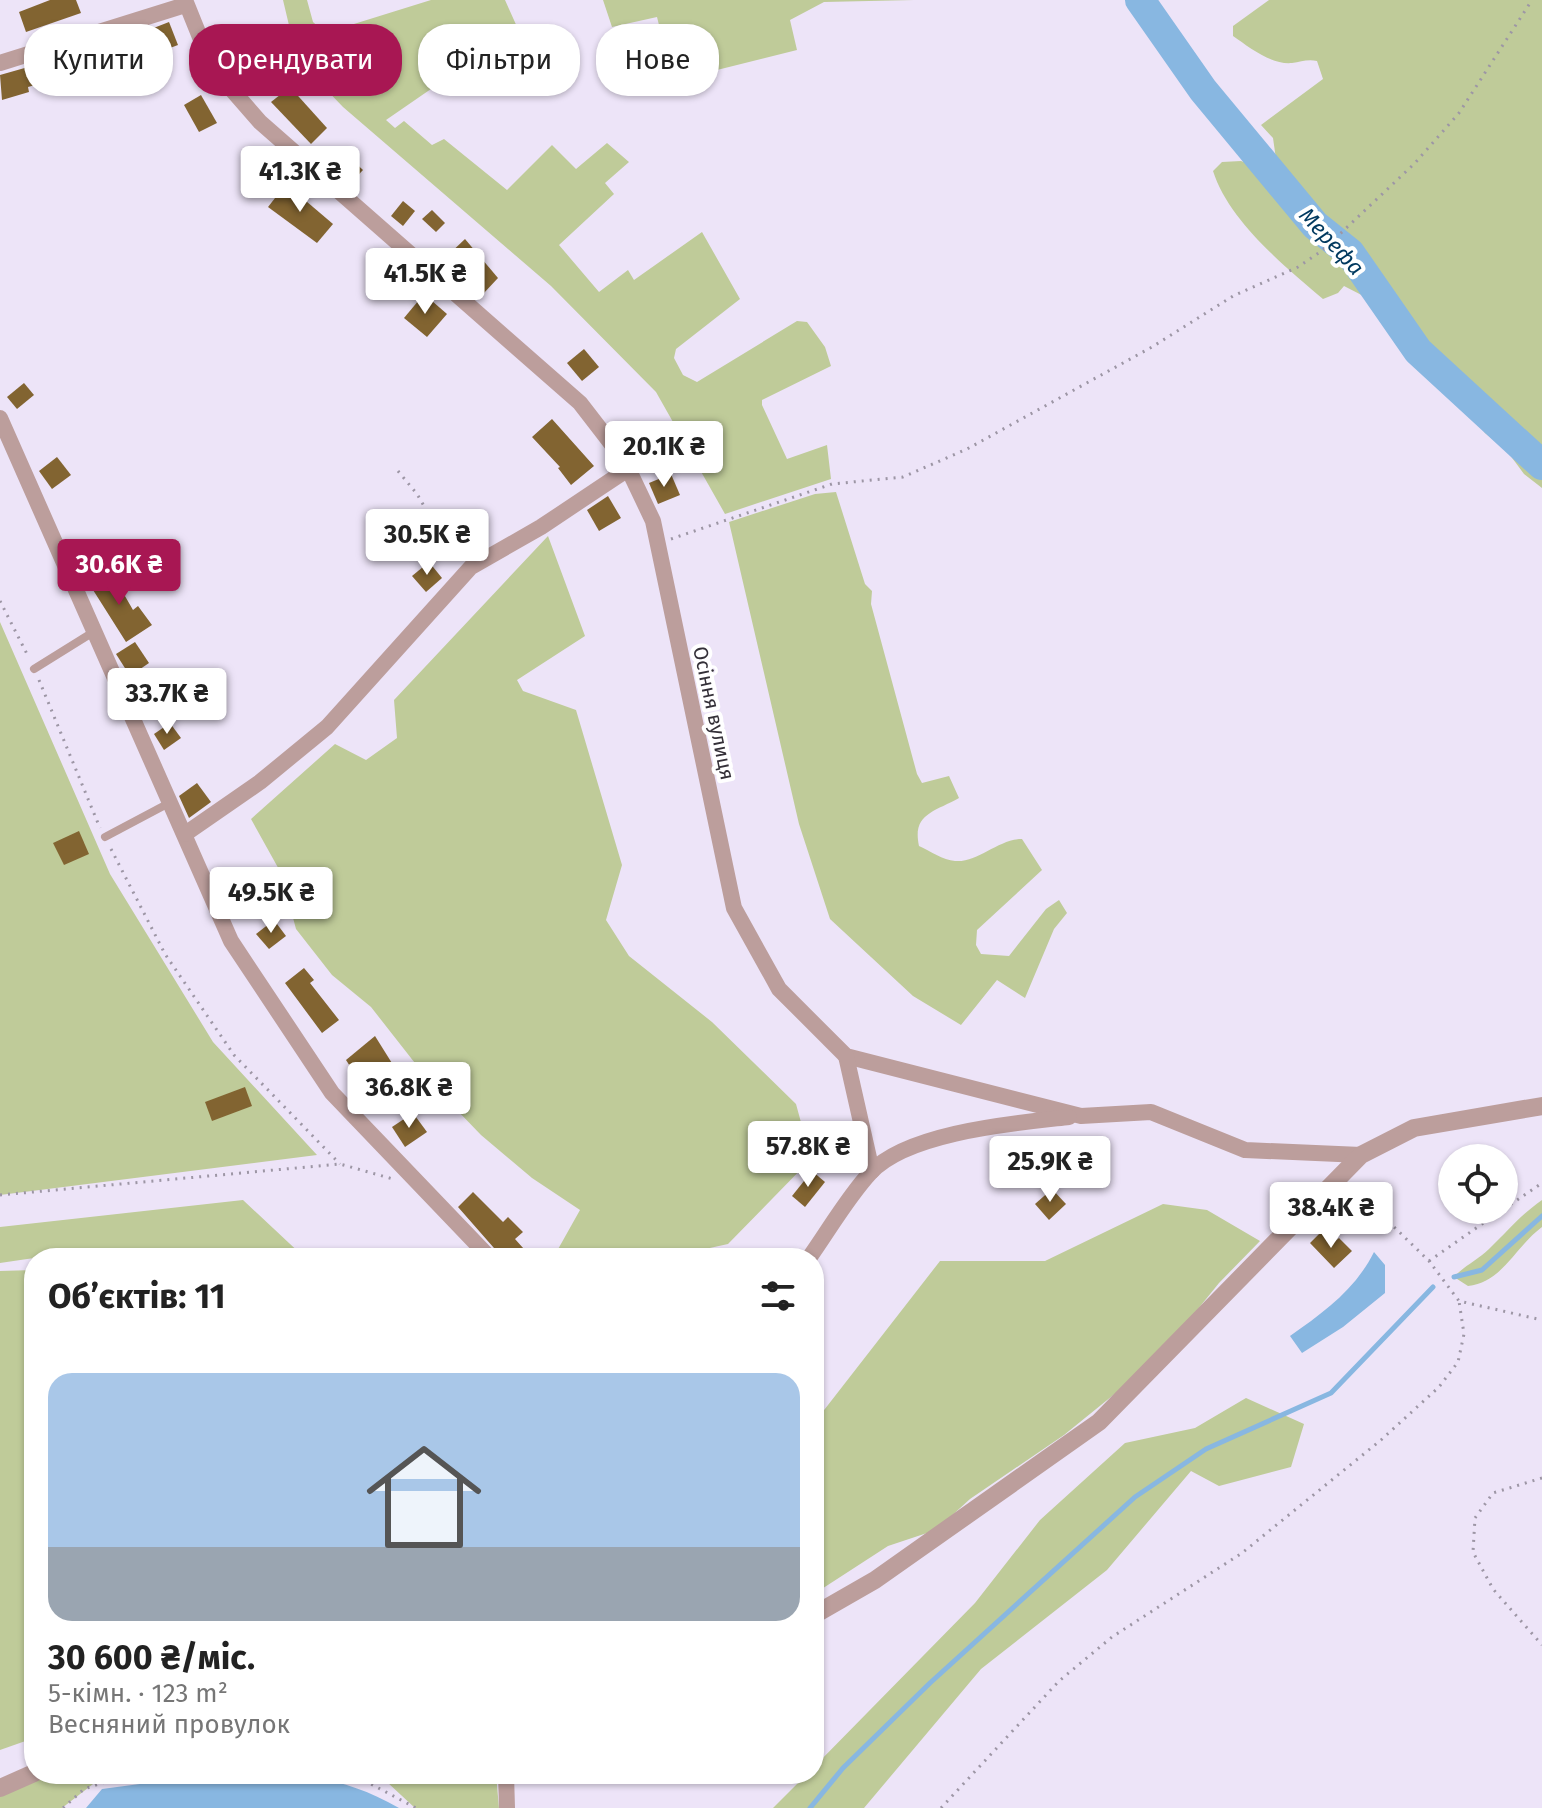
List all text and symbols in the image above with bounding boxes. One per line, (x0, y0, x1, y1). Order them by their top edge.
chip: Купити (24, 24, 173, 96)
chip: Орендувати (189, 24, 402, 96)
chip: Фільтри (418, 24, 580, 96)
chip: Нове (596, 24, 719, 96)
pin: 41.3K ₴ (226, 146, 374, 214)
text: 41.3K ₴ (259, 156, 341, 187)
water label: Мерефа (1294, 202, 1370, 281)
pin: 41.5K ₴ (351, 248, 499, 316)
text: 41.5K ₴ (384, 258, 466, 289)
pin: 20.1K ₴ (590, 421, 738, 489)
text: 20.1K ₴ (623, 431, 705, 462)
pin: 30.5K ₴ (353, 509, 501, 577)
text: 30.5K ₴ (384, 519, 470, 550)
pin: 30.6K ₴ (45, 539, 193, 607)
text: 30.6K ₴ (76, 549, 162, 580)
street label: Осіння вулиця (688, 644, 740, 782)
pin: 33.7K ₴ (93, 668, 241, 736)
text: 33.7K ₴ (125, 678, 209, 709)
pin: 49.5K ₴ (197, 867, 345, 935)
text: 49.5K ₴ (228, 877, 314, 908)
pin: 36.8K ₴ (335, 1062, 483, 1130)
text: 36.8K ₴ (365, 1072, 453, 1103)
pin: 57.8K ₴ (734, 1121, 882, 1189)
text: 57.8K ₴ (766, 1131, 850, 1162)
pin: 25.9K ₴ (976, 1136, 1124, 1204)
map controls (1438, 1144, 1518, 1224)
button: locate (1438, 1144, 1518, 1224)
text: 25.9K ₴ (1007, 1146, 1093, 1177)
pin: 38.4K ₴ (1257, 1182, 1405, 1250)
text: 38.4K ₴ (1288, 1192, 1374, 1223)
icon: filters (756, 1274, 800, 1318)
text: Об’єктів: 11 (48, 1276, 225, 1317)
icon: home (352, 1425, 496, 1569)
text: 30 600 ₴/міс. (48, 1637, 255, 1678)
text: 5-кімн. · 123 m² (48, 1678, 228, 1709)
text: Весняний провулок (48, 1709, 290, 1740)

